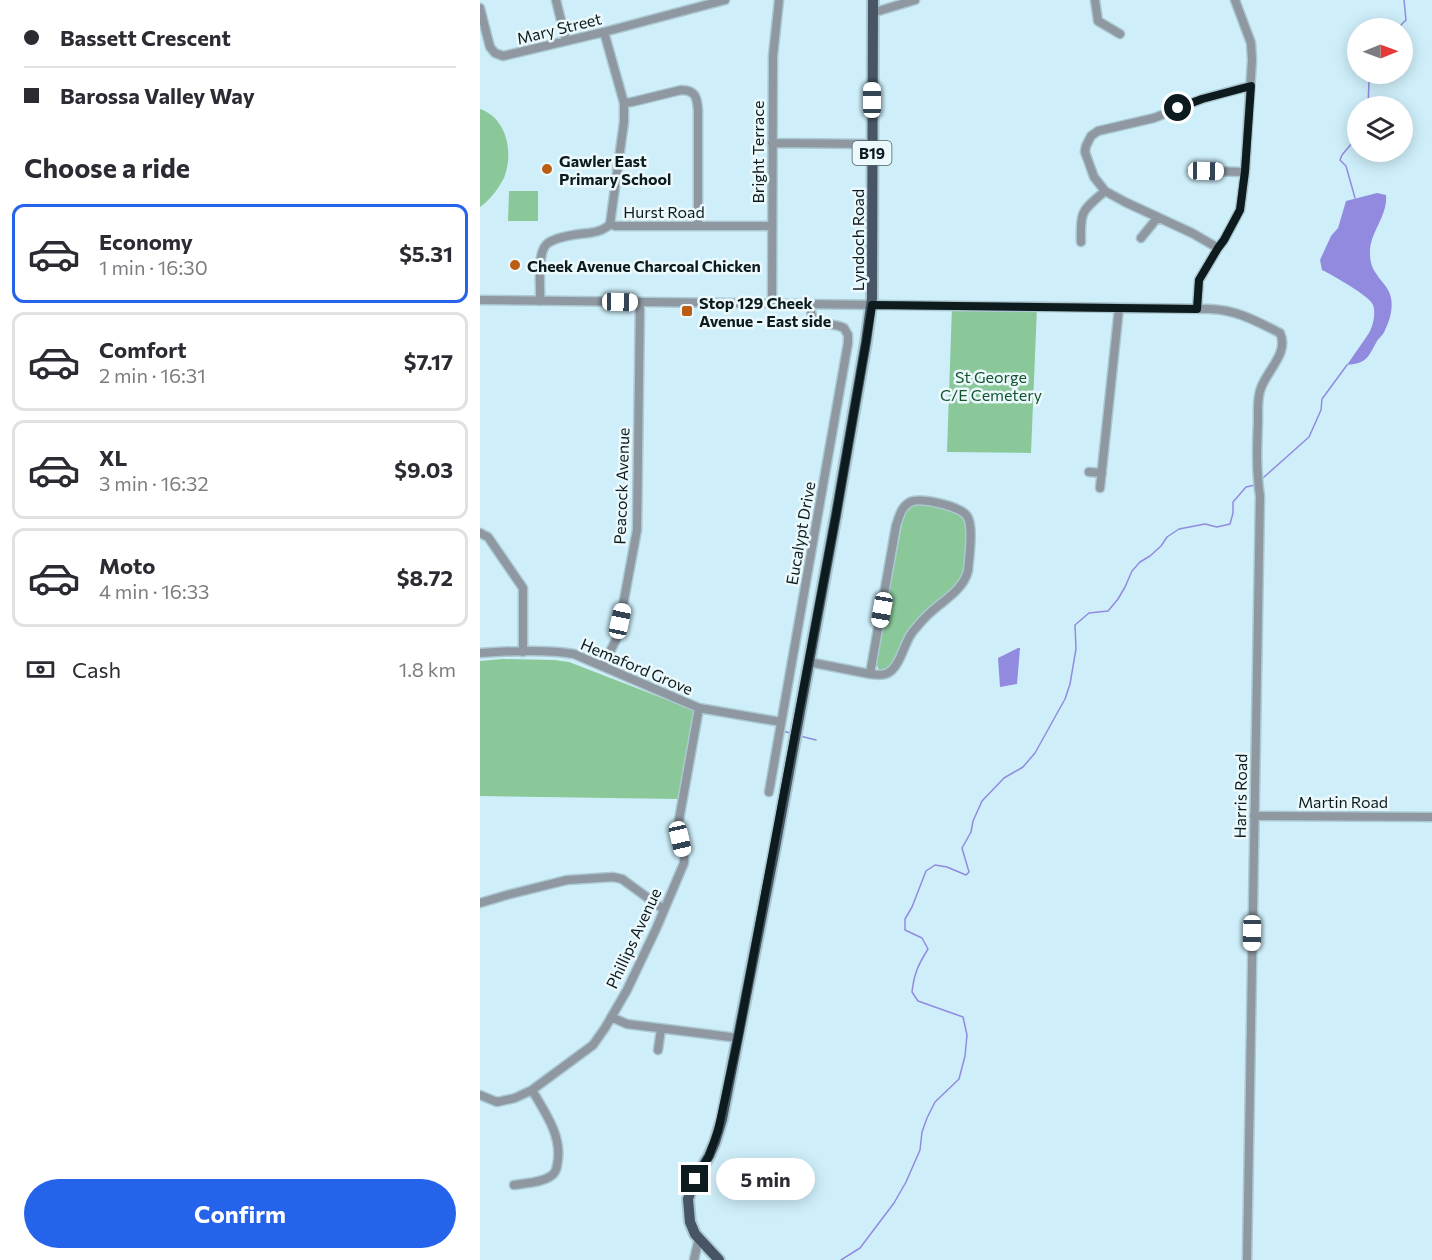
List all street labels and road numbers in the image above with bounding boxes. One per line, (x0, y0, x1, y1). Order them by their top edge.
street label: Mary Street (515, 8, 604, 48)
street label: Bright Terrace (748, 100, 767, 204)
road number: B19 (852, 141, 892, 165)
street label: Lyndoch Road (848, 189, 867, 291)
street label: Hurst Road (623, 202, 705, 221)
street label: Peacock Avenue (609, 427, 633, 545)
street label: Eucalypt Drive (782, 480, 818, 586)
street label: Hemaford Grove (578, 634, 696, 698)
street label: Harris Road (1230, 753, 1250, 839)
street label: Martin Road (1298, 792, 1388, 811)
street label: Phillips Avenue (601, 885, 665, 991)

